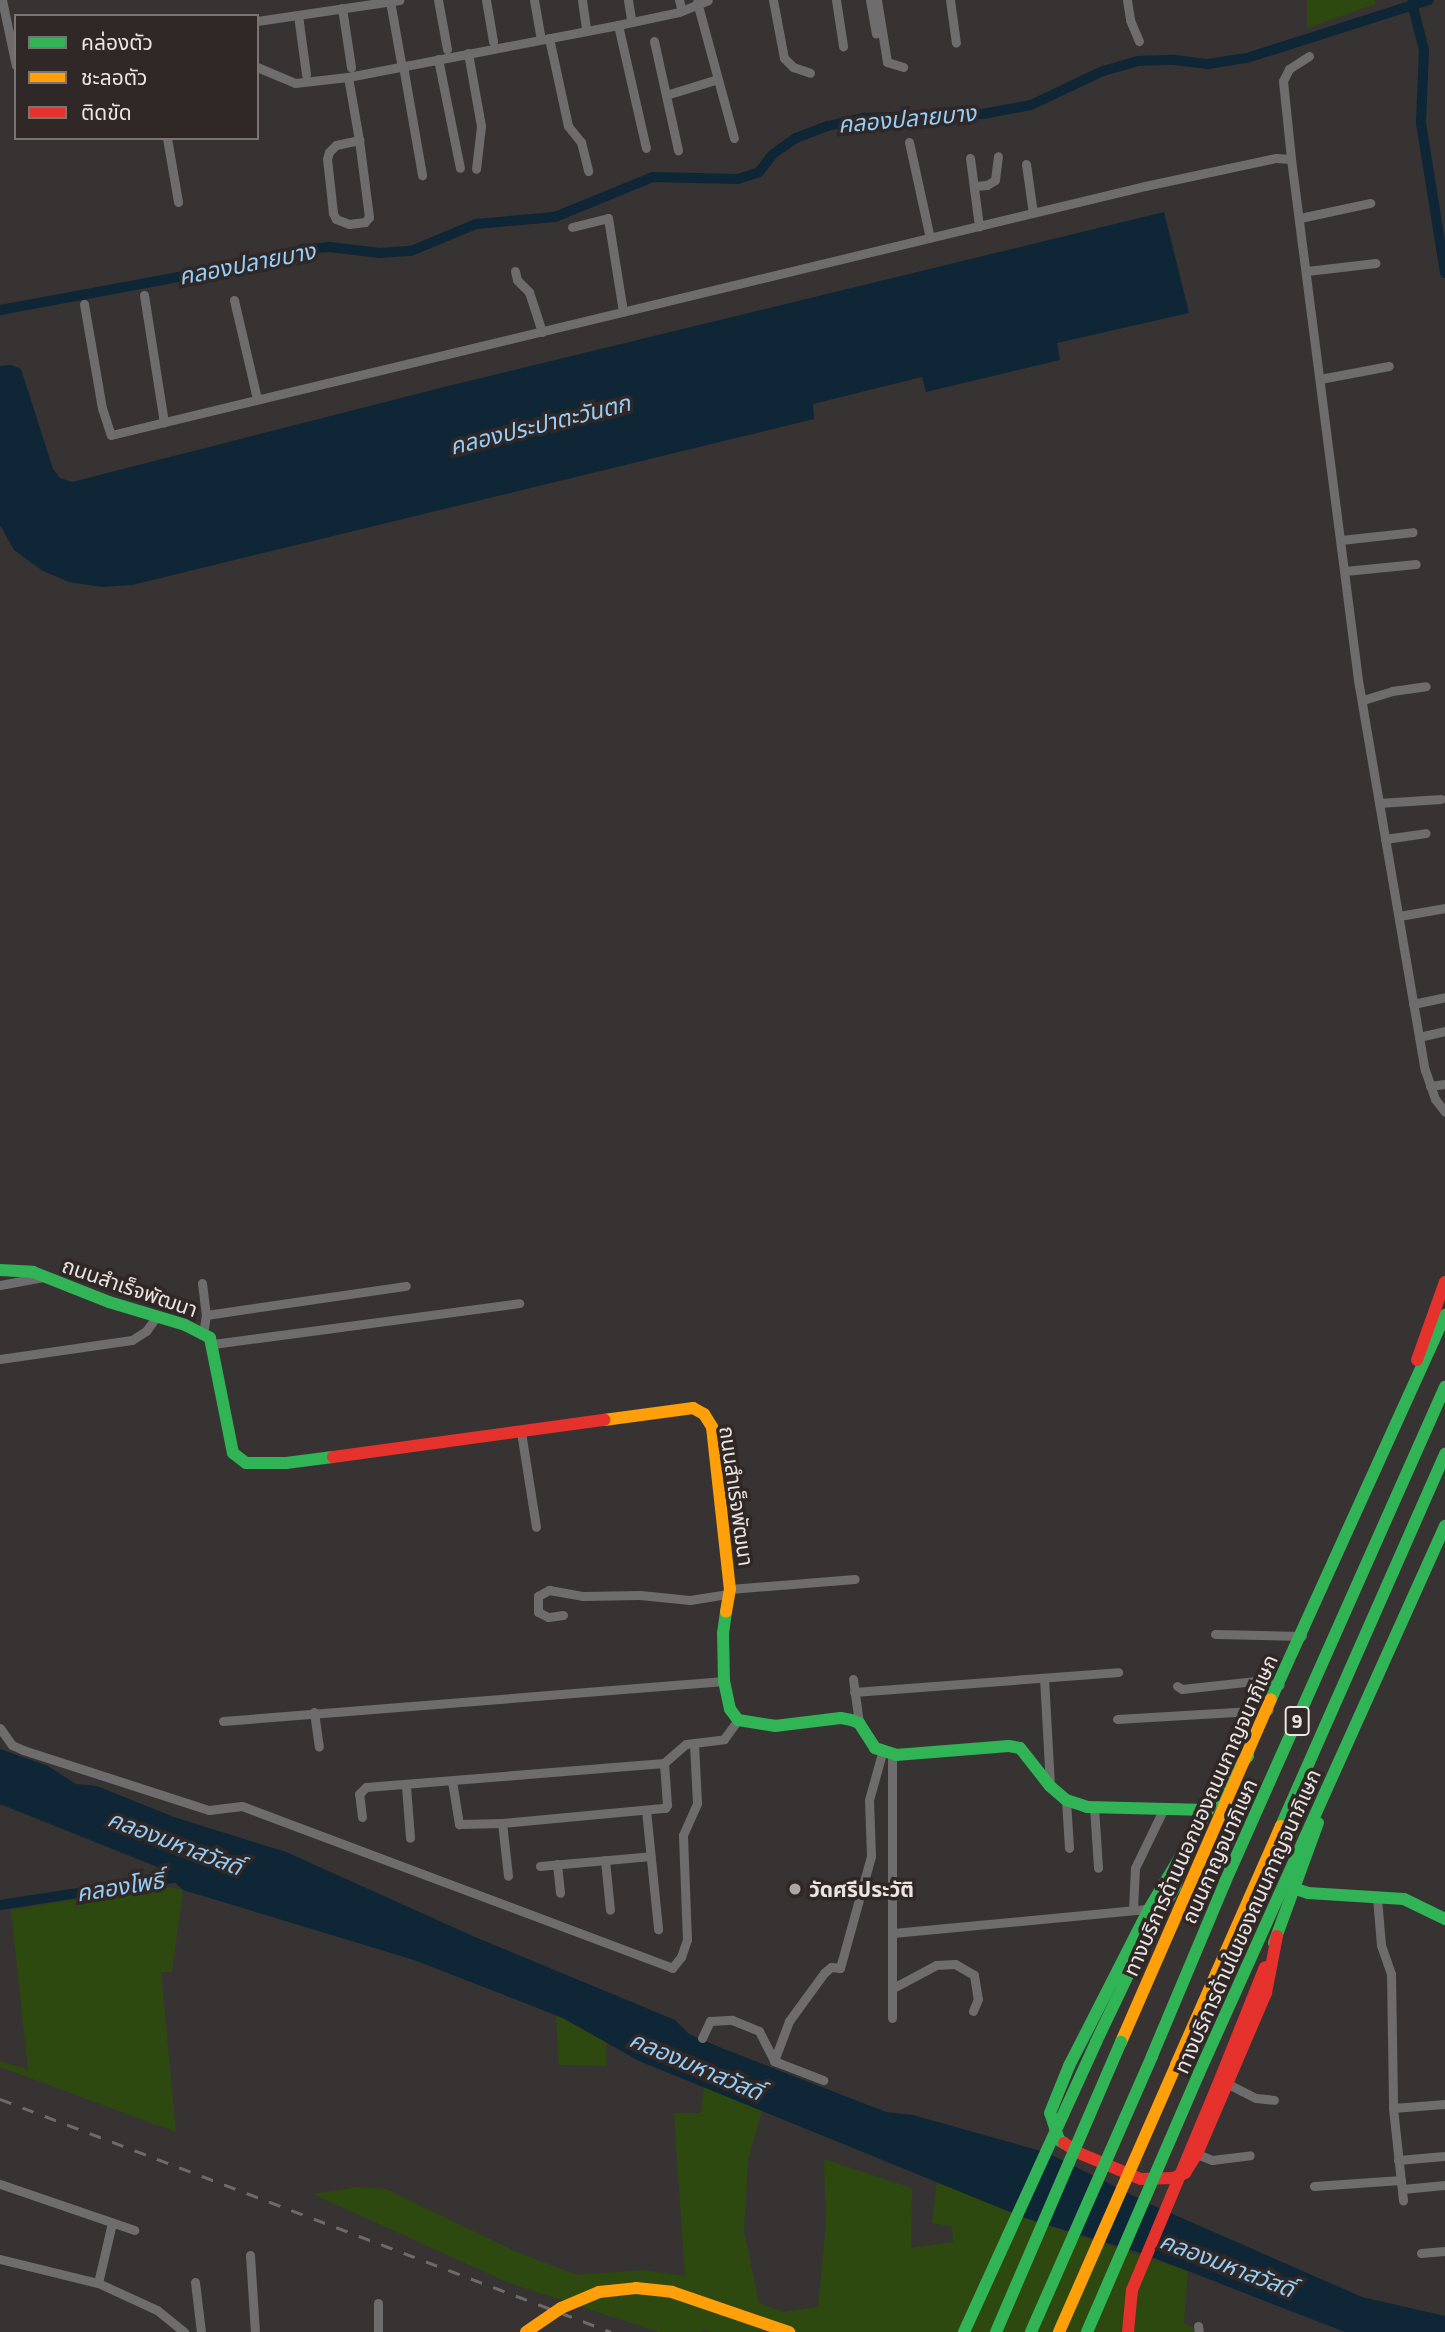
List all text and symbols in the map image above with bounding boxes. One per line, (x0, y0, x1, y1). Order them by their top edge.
legend (14, 14, 259, 140)
text: คล่องตัว (81, 26, 153, 58)
text: ชะลอตัว (81, 61, 147, 93)
text: ติดขัด (81, 96, 132, 128)
water label: คลองปลายบาง (837, 99, 977, 139)
water label: คลองปลายบาง (176, 237, 318, 291)
water label: คลองประปาตะวันตก (447, 389, 633, 461)
street label: ถนนสำเร็จพัฒนา (59, 1252, 201, 1322)
street label: ถนนสำเร็จพัฒนา (715, 1424, 759, 1568)
street label: ทางบริการด้านนอกของถนนกาญจนาภิเษก (1117, 1650, 1283, 1980)
road number: 9 (1283, 1706, 1311, 1736)
street label: ทางบริการด้านในของถนนกาญจนาภิเษก (1168, 1765, 1326, 2077)
street label: ถนนกาญจนาภิเษก (1176, 1775, 1262, 1927)
water label: คลองมหาสวัสดิ์ (104, 1805, 246, 1881)
water label: คลองโพธิ์ (74, 1866, 166, 1908)
place label: วัดศรีประวัติ (809, 1876, 914, 1902)
marker: วัดศรีประวัติ (787, 1881, 803, 1897)
water label: คลองมหาสวัสดิ์ (625, 2026, 767, 2106)
water label: คลองมหาสวัสดิ์ (1156, 2227, 1298, 2303)

